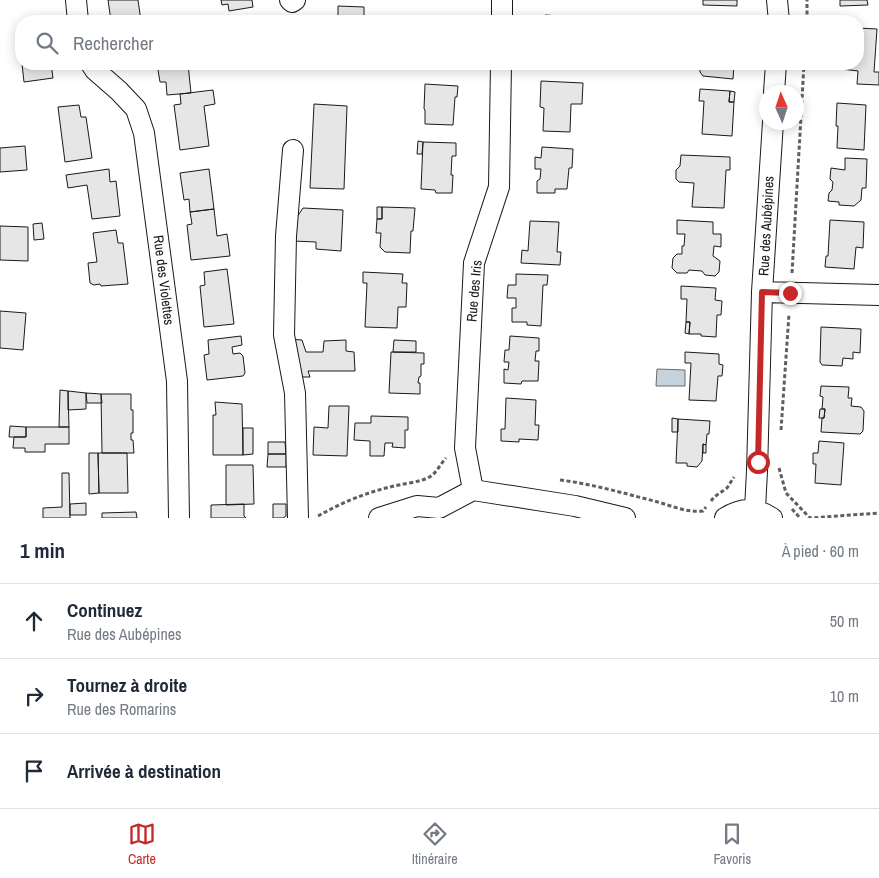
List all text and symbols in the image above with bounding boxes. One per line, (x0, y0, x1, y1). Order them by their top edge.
search box (15, 15, 864, 70)
icon: search (33, 29, 61, 57)
text: Rechercher (73, 30, 154, 56)
north arrow (759, 85, 804, 130)
street label: Rue des Aubépines (754, 175, 778, 277)
street label: Rue des Violettes (150, 234, 178, 326)
street label: Rue des Iris (462, 259, 486, 323)
route end (779, 282, 802, 305)
route start (747, 451, 770, 474)
text: 1 min (20, 536, 65, 565)
text: À pied · 60 m (782, 540, 859, 562)
text: Continuez (67, 597, 142, 623)
icon: ahead (20, 607, 48, 635)
text: 50 m (830, 610, 859, 632)
text: Rue des Aubépines (67, 623, 182, 645)
text: Tournez à droite (67, 672, 187, 698)
icon: right (20, 682, 48, 710)
text: 10 m (830, 685, 859, 707)
text: Rue des Romarins (67, 698, 176, 720)
icon: arrive (20, 757, 48, 785)
text: Arrivée à destination (67, 758, 221, 784)
tab: Carte (128, 820, 156, 868)
tab: Itinéraire (412, 820, 458, 868)
tab: Favoris (713, 820, 751, 868)

